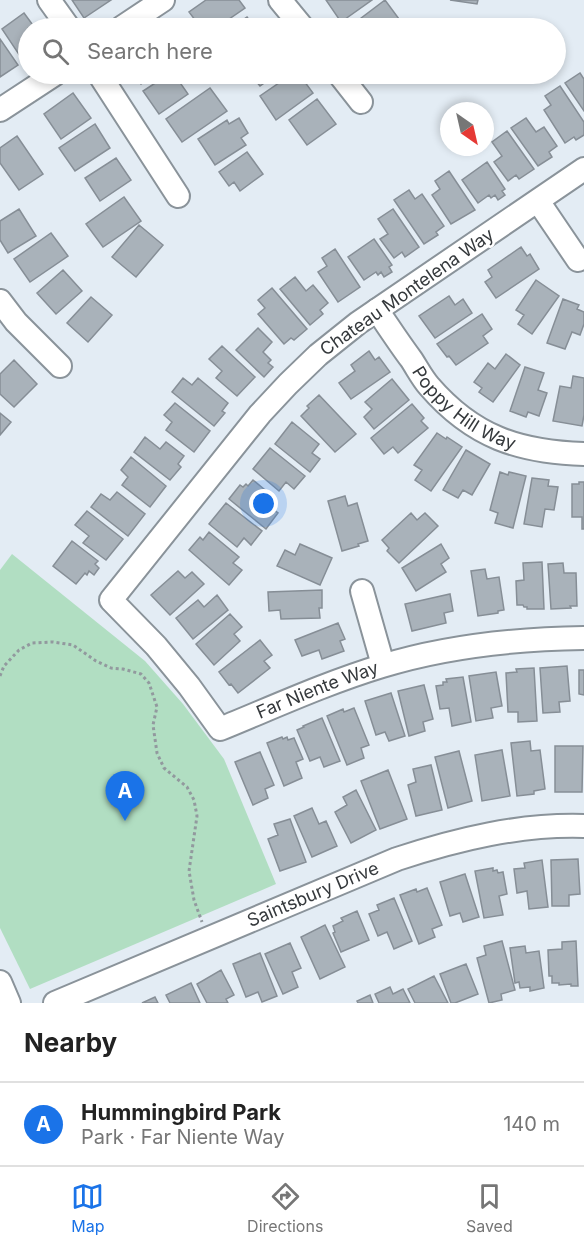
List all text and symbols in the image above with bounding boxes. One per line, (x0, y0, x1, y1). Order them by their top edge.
search box (18, 18, 566, 84)
icon: search (39, 35, 72, 68)
text: Search here (87, 38, 213, 64)
north arrow (440, 102, 494, 156)
street label: Chateau Montelena Way (316, 223, 498, 360)
street label: Poppy Hill Way (408, 362, 519, 454)
your location (249, 489, 278, 518)
street label: Far Niente Way (253, 657, 381, 723)
pin: A (106, 772, 144, 821)
street label: Saintsbury Drive (244, 857, 382, 931)
text: Nearby (24, 1027, 117, 1058)
text: Hummingbird Park (81, 1099, 281, 1125)
text: A (36, 1112, 51, 1136)
text: 140 m (503, 1112, 560, 1136)
text: Park · Far Niente Way (81, 1125, 284, 1149)
tab: Map (71, 1180, 105, 1236)
tab: Directions (247, 1180, 323, 1236)
tab: Saved (466, 1180, 513, 1236)

